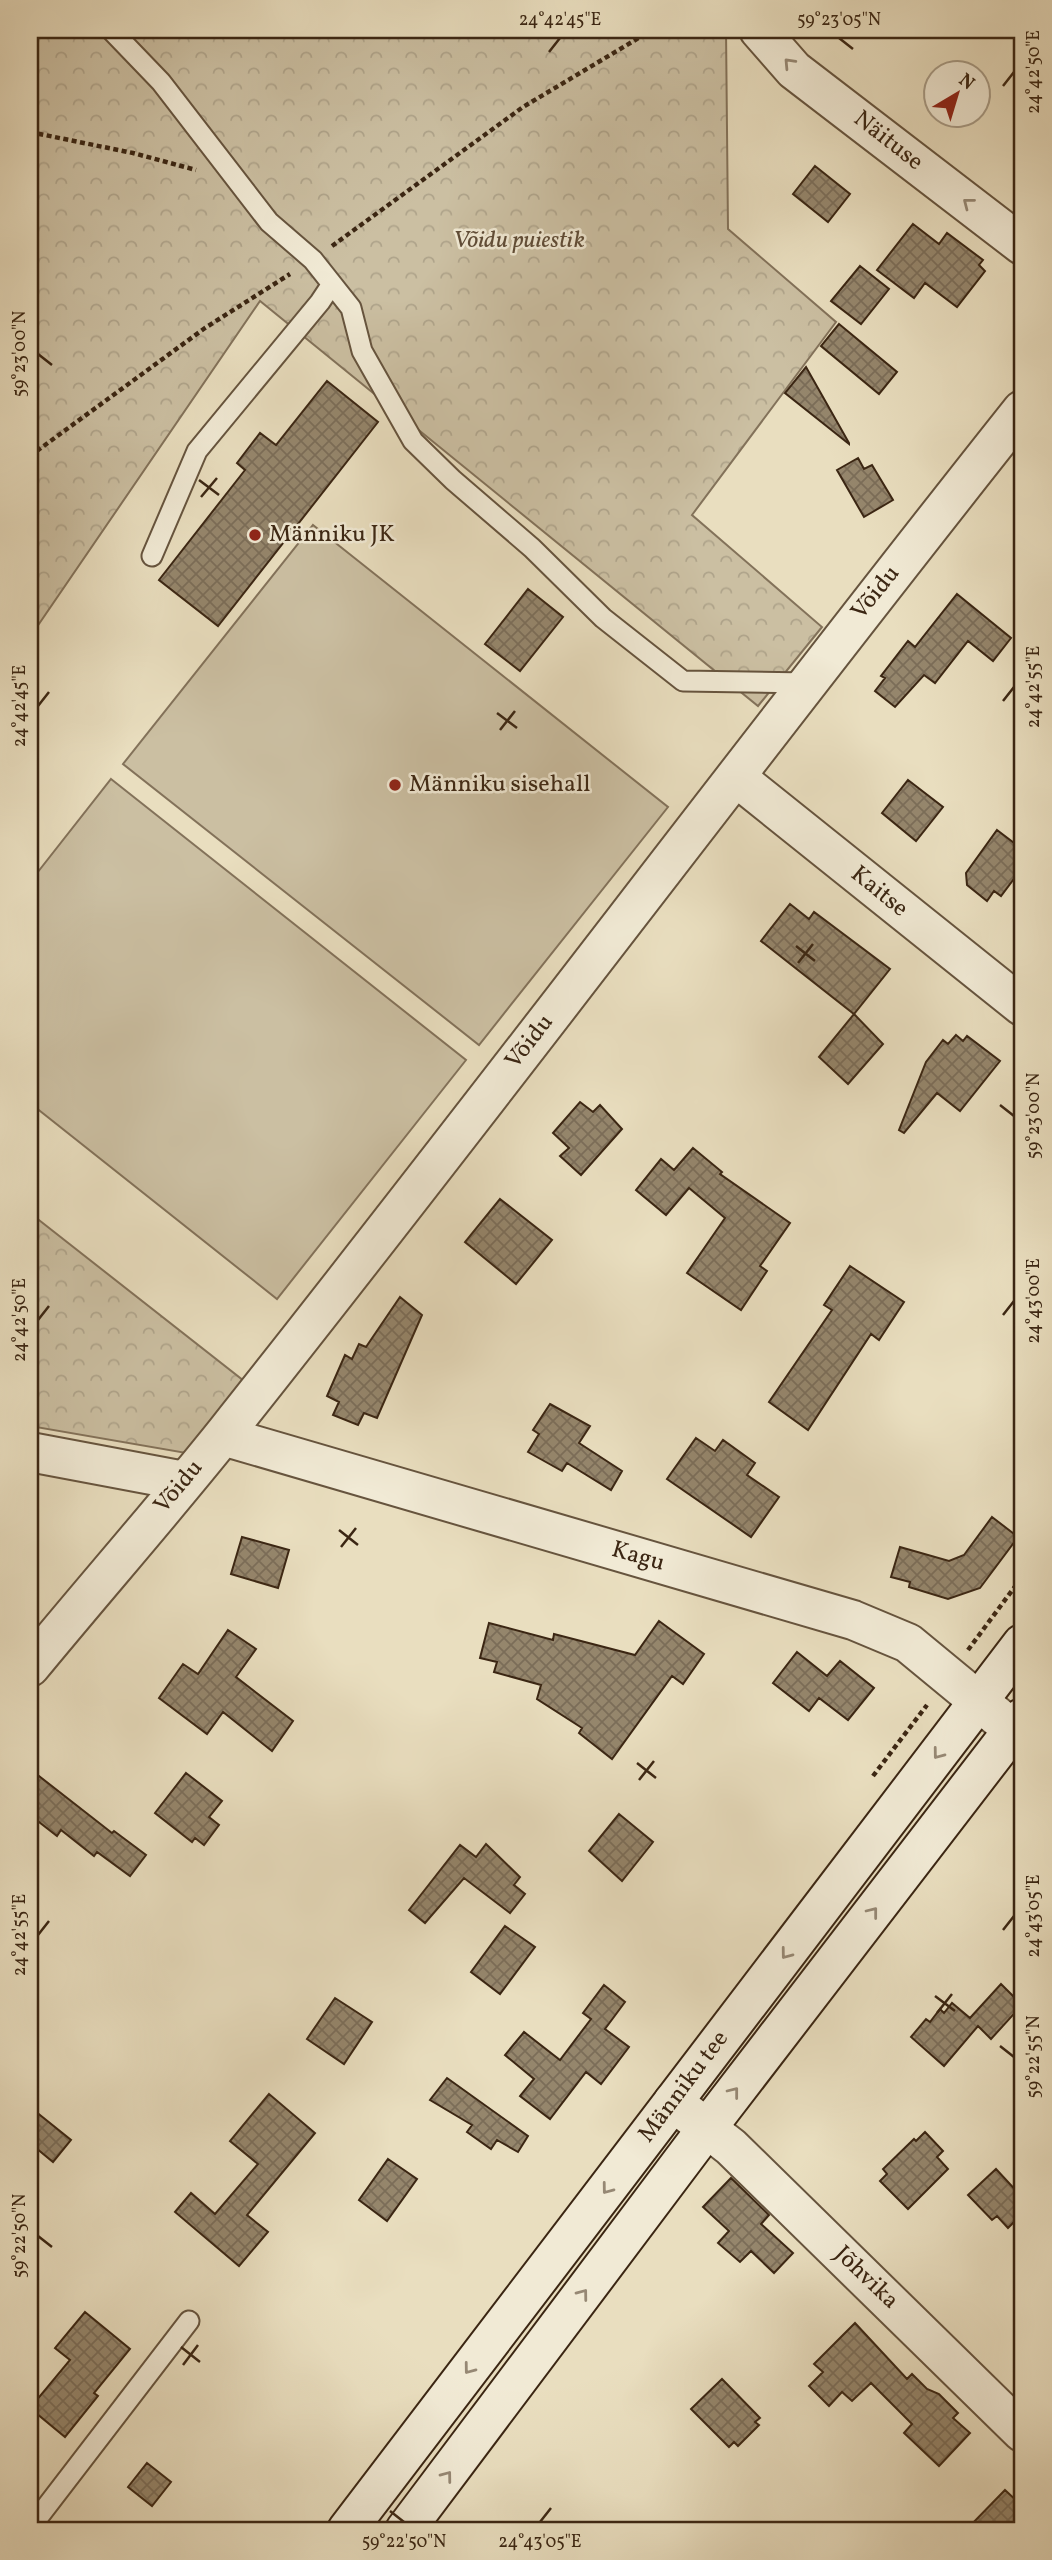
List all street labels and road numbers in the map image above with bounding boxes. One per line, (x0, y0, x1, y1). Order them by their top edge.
street label: Näituse (846, 103, 930, 179)
street label: Võidu (844, 559, 908, 627)
street label: Kaitse (843, 858, 915, 926)
street label: Võidu (498, 1007, 562, 1077)
street label: Võidu (146, 1453, 212, 1521)
street label: Kagu (607, 1533, 669, 1581)
street label: Männiku tee (631, 2024, 737, 2150)
street label: Jõhvika (826, 2238, 906, 2318)

